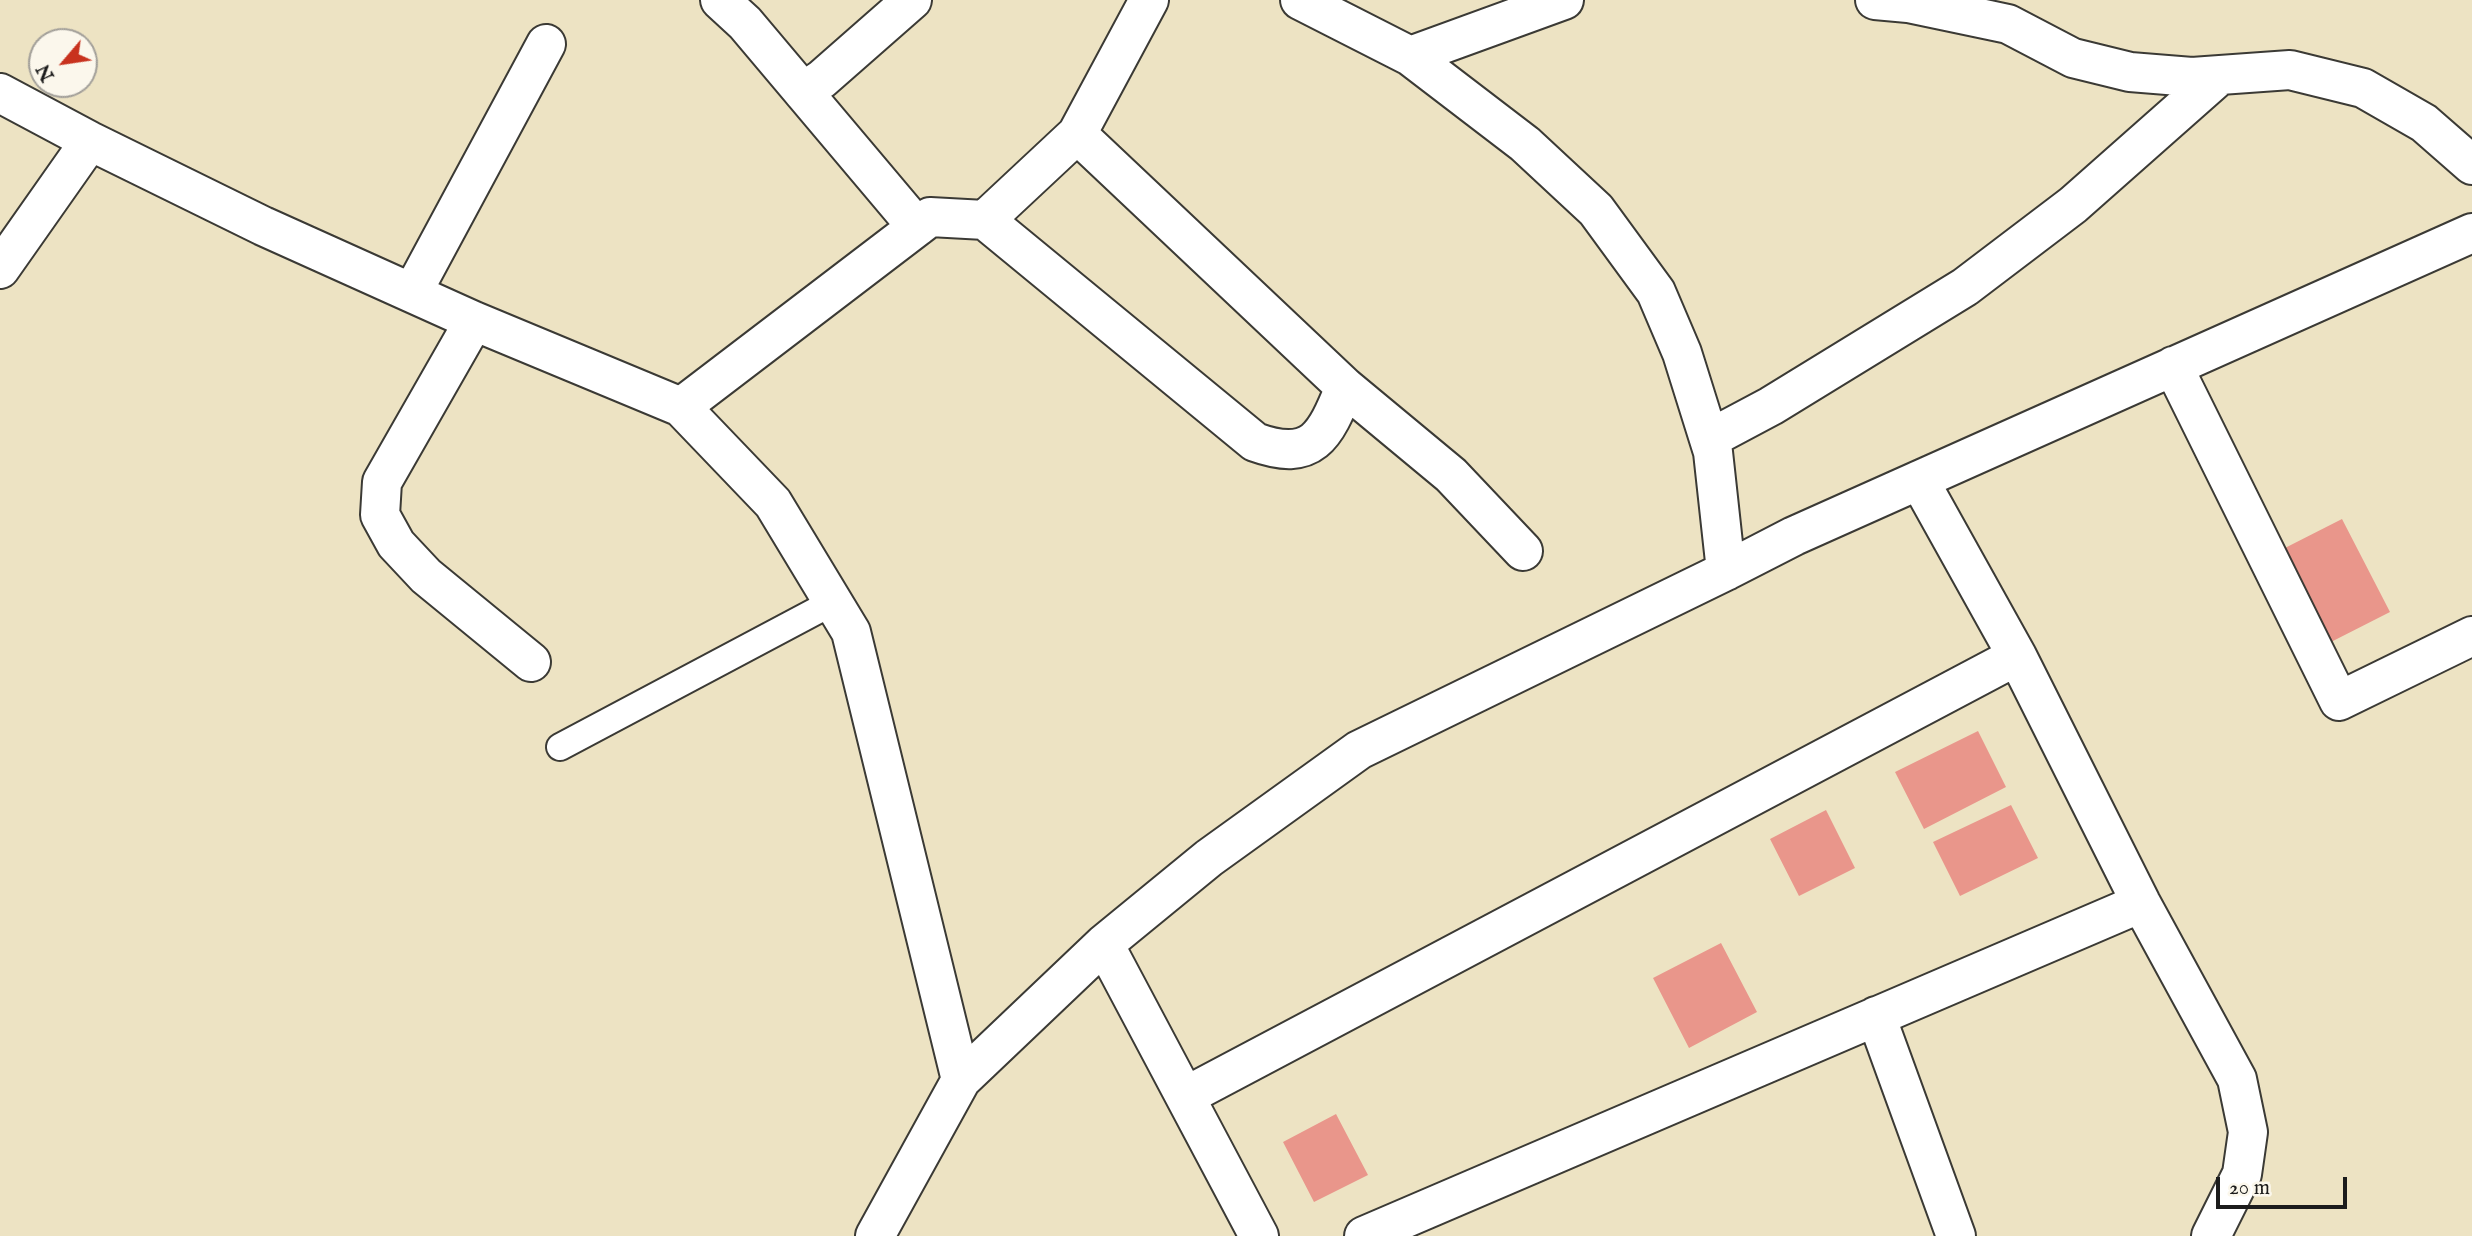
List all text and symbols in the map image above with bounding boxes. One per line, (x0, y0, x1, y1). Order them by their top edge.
north arrow (28, 28, 98, 98)
text: N (32, 59, 61, 85)
scale bar (2220, 1162, 2351, 1206)
text: 20 m (2229, 1175, 2270, 1202)

